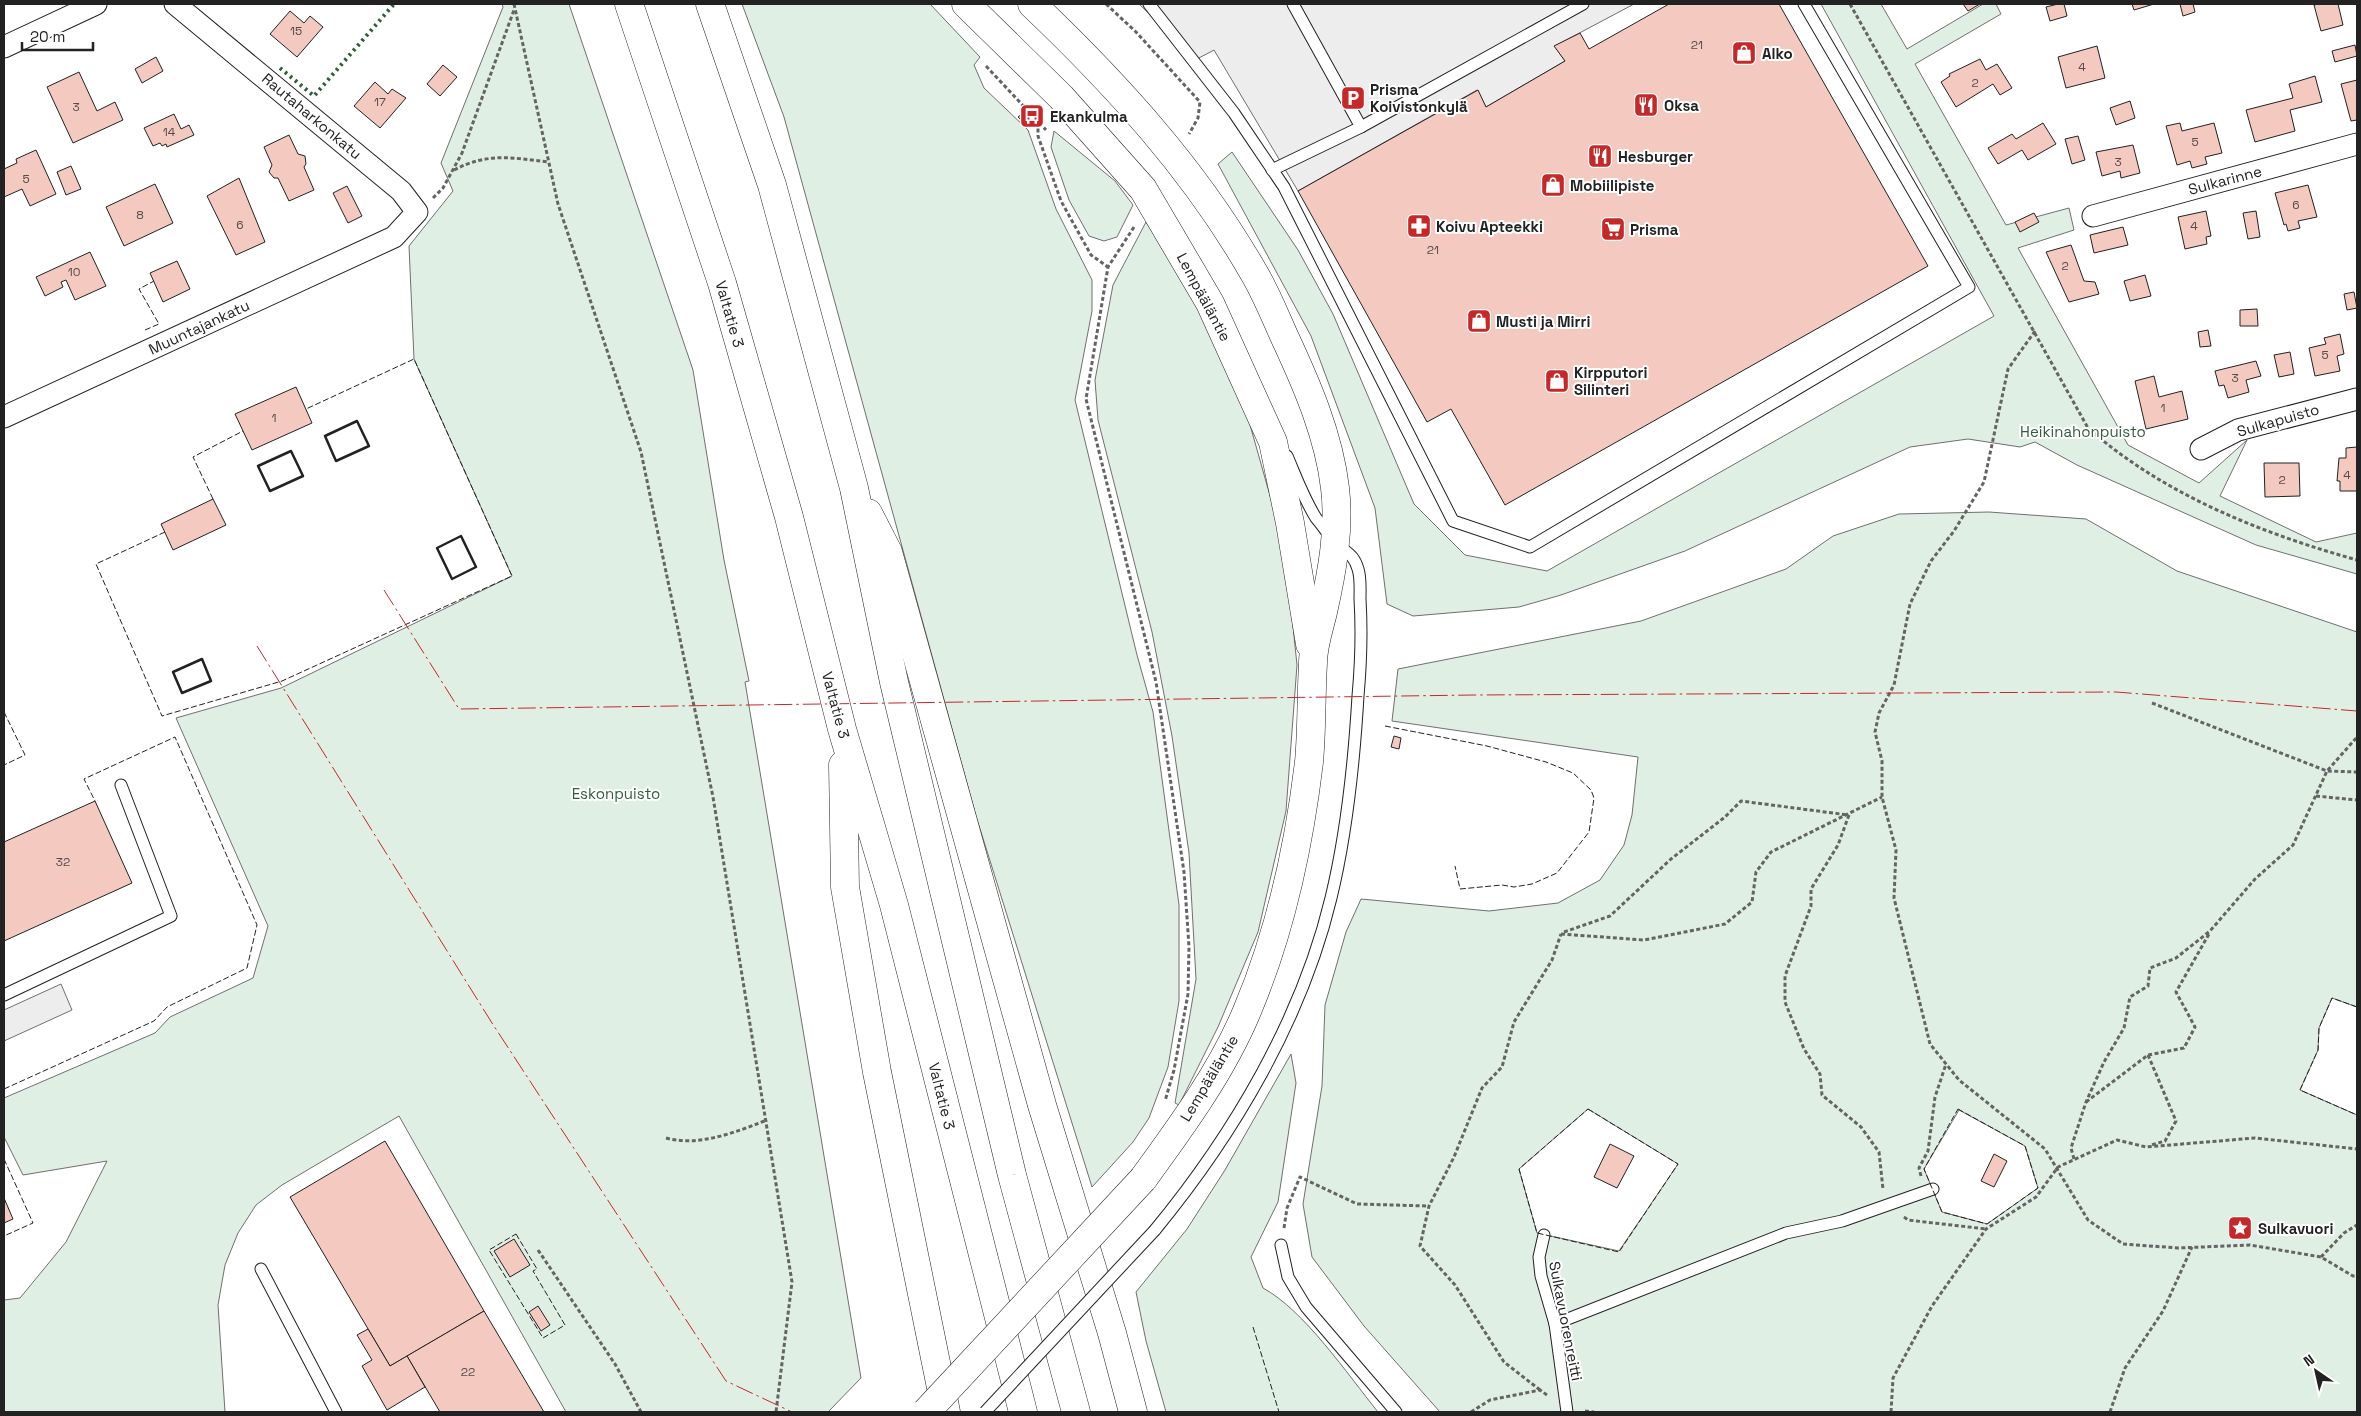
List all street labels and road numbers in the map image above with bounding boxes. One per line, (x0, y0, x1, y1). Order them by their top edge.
street label: Rautaharkonkatu (258, 69, 366, 163)
street label: Sulkarinne (2186, 161, 2264, 199)
street label: Lempääläntie (1173, 249, 1235, 345)
street label: Valtatie 3 (711, 278, 749, 350)
street label: Muuntajankatu (145, 295, 253, 359)
street label: Sulkapuisto (2235, 399, 2321, 441)
street label: Valtatie 3 (818, 669, 854, 741)
street label: Lempääläntie (1176, 1031, 1242, 1125)
street label: Valtatie 3 (925, 1060, 959, 1132)
street label: Sulkavuorenreitti (1545, 1260, 1587, 1382)

